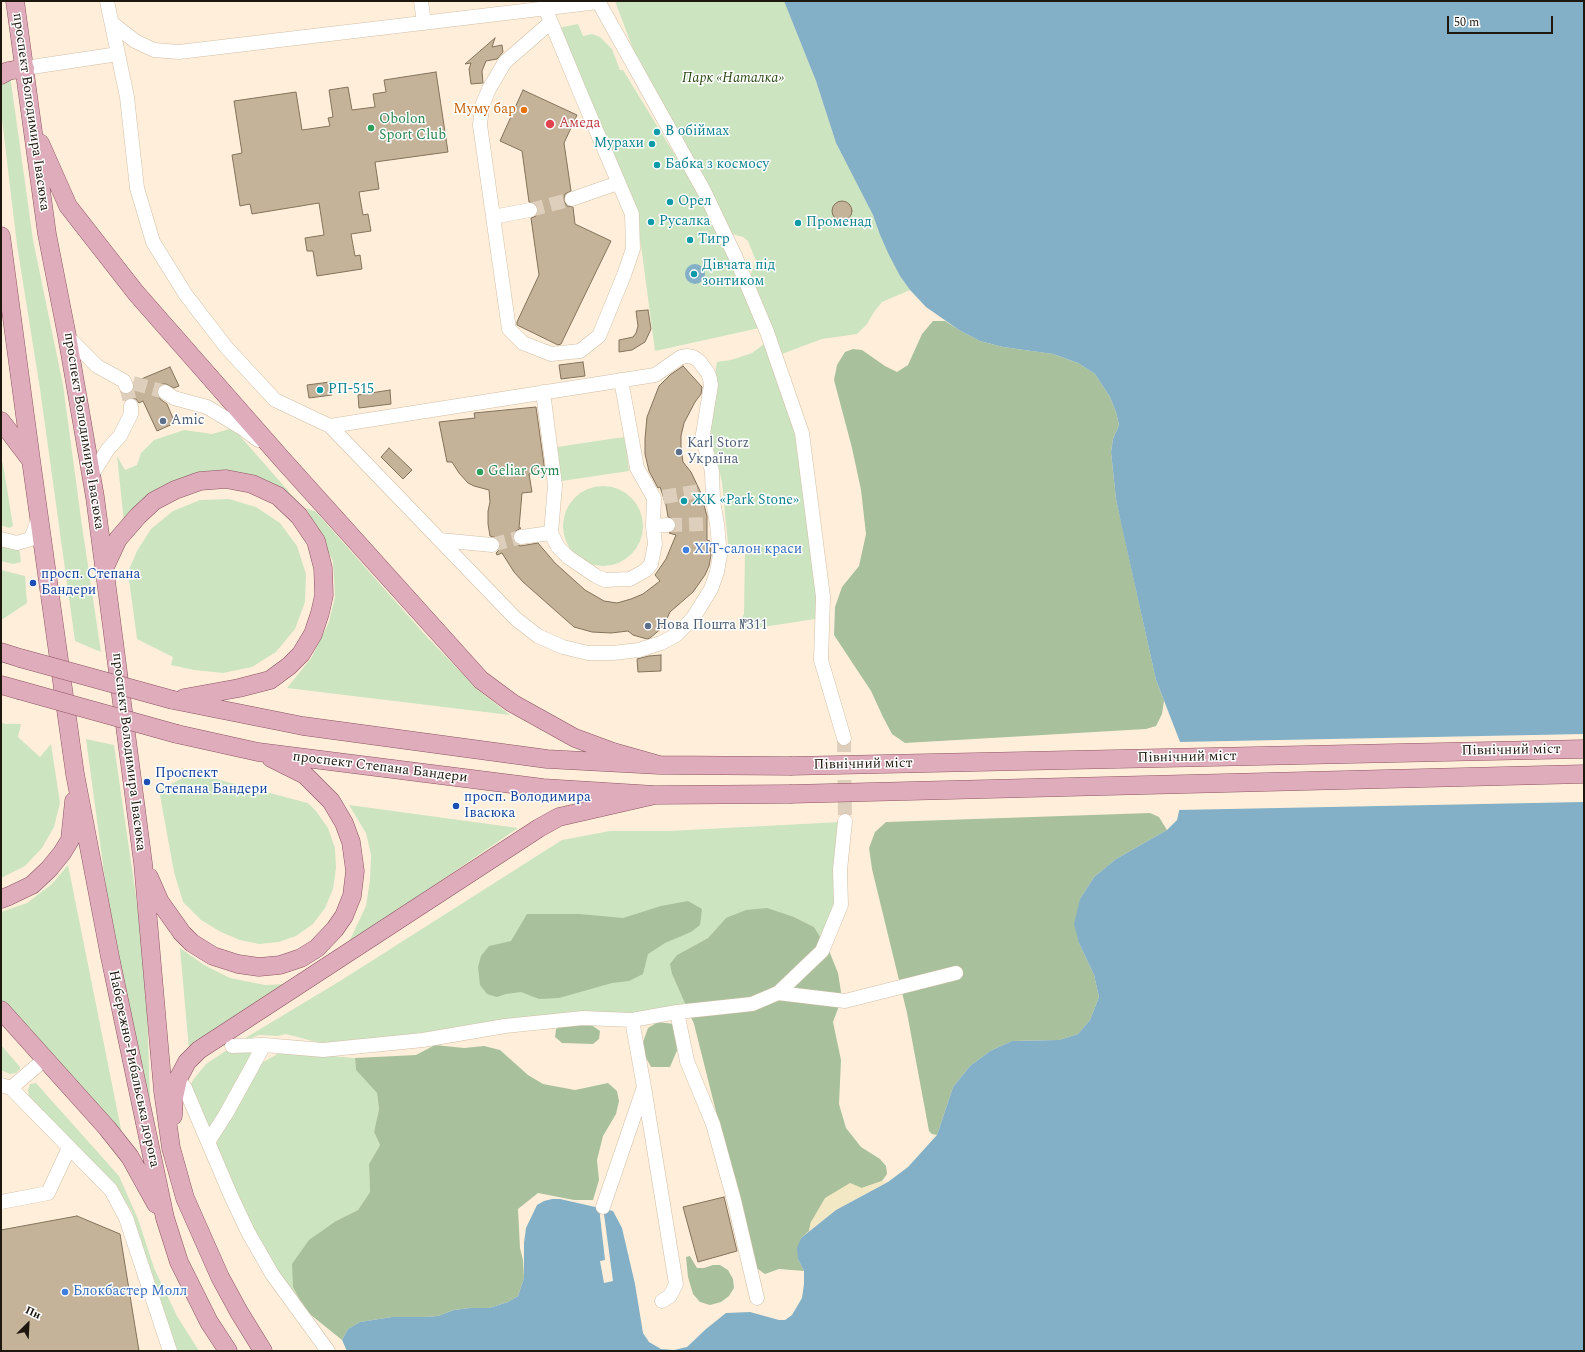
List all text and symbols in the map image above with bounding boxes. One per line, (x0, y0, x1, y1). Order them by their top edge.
scale bar (1449, 8, 1555, 34)
street label: проспект Володимира Івасюка (8, 12, 52, 212)
text: 50 m (1454, 13, 1479, 32)
park label: Парк «Наталка» (682, 71, 784, 87)
place label: Муму бар (453, 102, 516, 118)
marker: Муму бар (519, 105, 529, 115)
place label: Obolon Sport Club (379, 112, 446, 144)
place label: Амеда (559, 116, 600, 132)
marker: Амеда (544, 118, 556, 130)
marker: Obolon Sport Club (366, 123, 376, 133)
place label: В обіймах (665, 124, 729, 140)
marker: В обіймах (652, 127, 662, 137)
place label: Мурахи (594, 136, 644, 152)
marker: Мурахи (647, 139, 657, 149)
place label: Бабка з космосу (665, 157, 769, 173)
marker: Бабка з космосу (652, 160, 662, 170)
place label: Орел (678, 194, 712, 210)
marker: Орел (665, 197, 675, 207)
place label: Русалка (659, 214, 710, 230)
place label: Променад (806, 215, 872, 231)
marker: Русалка (646, 217, 656, 227)
marker: Променад (793, 218, 803, 228)
place label: Тигр (698, 232, 730, 248)
marker: Тигр (685, 235, 695, 245)
place label: Дівчата під зонтиком (702, 258, 775, 290)
marker: Дівчата під зонтиком (689, 269, 699, 279)
street label: проспект Володимира Івасюка (59, 331, 107, 531)
place label: РП-515 (328, 382, 374, 398)
marker: РП-515 (315, 385, 325, 395)
place label: Amic (171, 413, 205, 429)
marker: Amic (158, 416, 168, 426)
place label: Karl Storz Україна (687, 436, 749, 468)
marker: Karl Storz Україна (674, 447, 684, 457)
place label: Geliar Gym (488, 464, 559, 480)
marker: Geliar Gym (475, 467, 485, 477)
place label: ЖК «Park Stone» (692, 493, 799, 509)
marker: ЖК «Park Stone» (679, 496, 689, 506)
place label: ХІТ-салон краси (694, 542, 802, 558)
marker: ХІТ-салон краси (681, 545, 691, 555)
place label: просп. Степана Бандери (41, 567, 140, 600)
marker: просп. Степана Бандери (28, 578, 38, 588)
place label: Нова Пошта №311 (656, 618, 768, 634)
marker: Нова Пошта №311 (643, 621, 653, 631)
street label: проспект Володимира Івасюка (108, 652, 148, 852)
street label: Північний міст (1461, 742, 1561, 760)
street label: проспект Степана Бандери (292, 749, 468, 787)
street label: Північний міст (1137, 749, 1237, 767)
street label: Північний міст (813, 756, 913, 774)
place label: Проспект Степана Бандери (155, 766, 268, 798)
marker: Проспект Степана Бандери (142, 777, 152, 787)
place label: просп. Володимира Івасюка (464, 790, 591, 822)
marker: просп. Володимира Івасюка (451, 801, 461, 811)
street label: Набережно-Рибальська дорога (104, 969, 162, 1169)
place label: Блокбастер Молл (73, 1284, 187, 1300)
marker: Блокбастер Молл (60, 1287, 70, 1297)
text: Пн (22, 1302, 44, 1324)
north arrow (8, 1304, 48, 1344)

